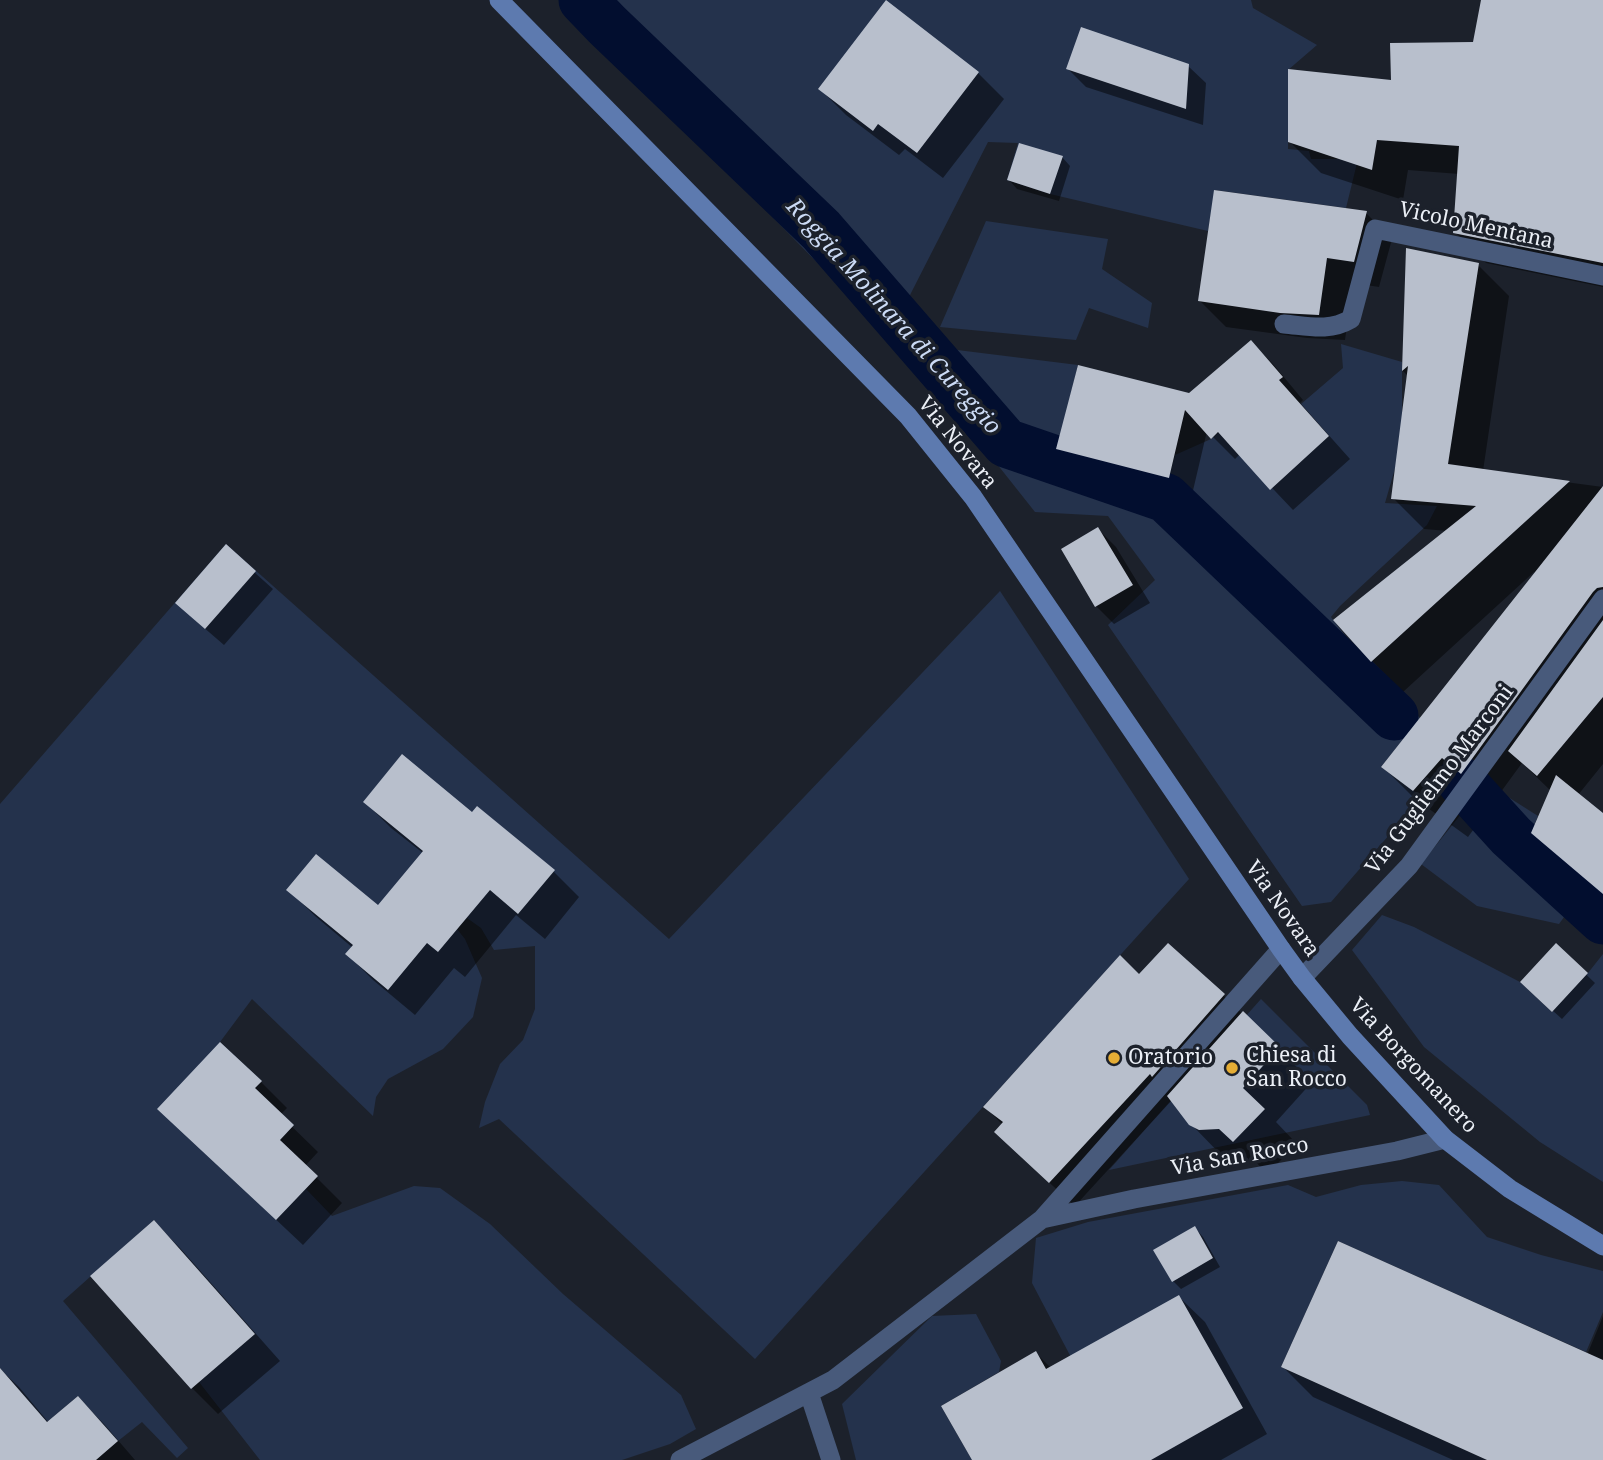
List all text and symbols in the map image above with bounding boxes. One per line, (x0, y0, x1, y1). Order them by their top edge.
water label: Roggia Molinara di Cureggio (780, 193, 1006, 441)
street label: Vicolo Mentana (1397, 197, 1555, 255)
street label: Via Novara (912, 392, 1002, 494)
street label: Via Guglielmo Marconi (1361, 680, 1519, 880)
street label: Via Novara (1240, 856, 1324, 962)
street label: Via Borgomanero (1344, 993, 1482, 1139)
place label: Chiesa di San Rocco (1246, 1043, 1347, 1093)
place label: Oratorio (1128, 1045, 1213, 1071)
marker: Oratorio (1106, 1050, 1122, 1066)
marker: Chiesa di San Rocco (1224, 1060, 1240, 1076)
street label: Via San Rocco (1169, 1133, 1311, 1181)

